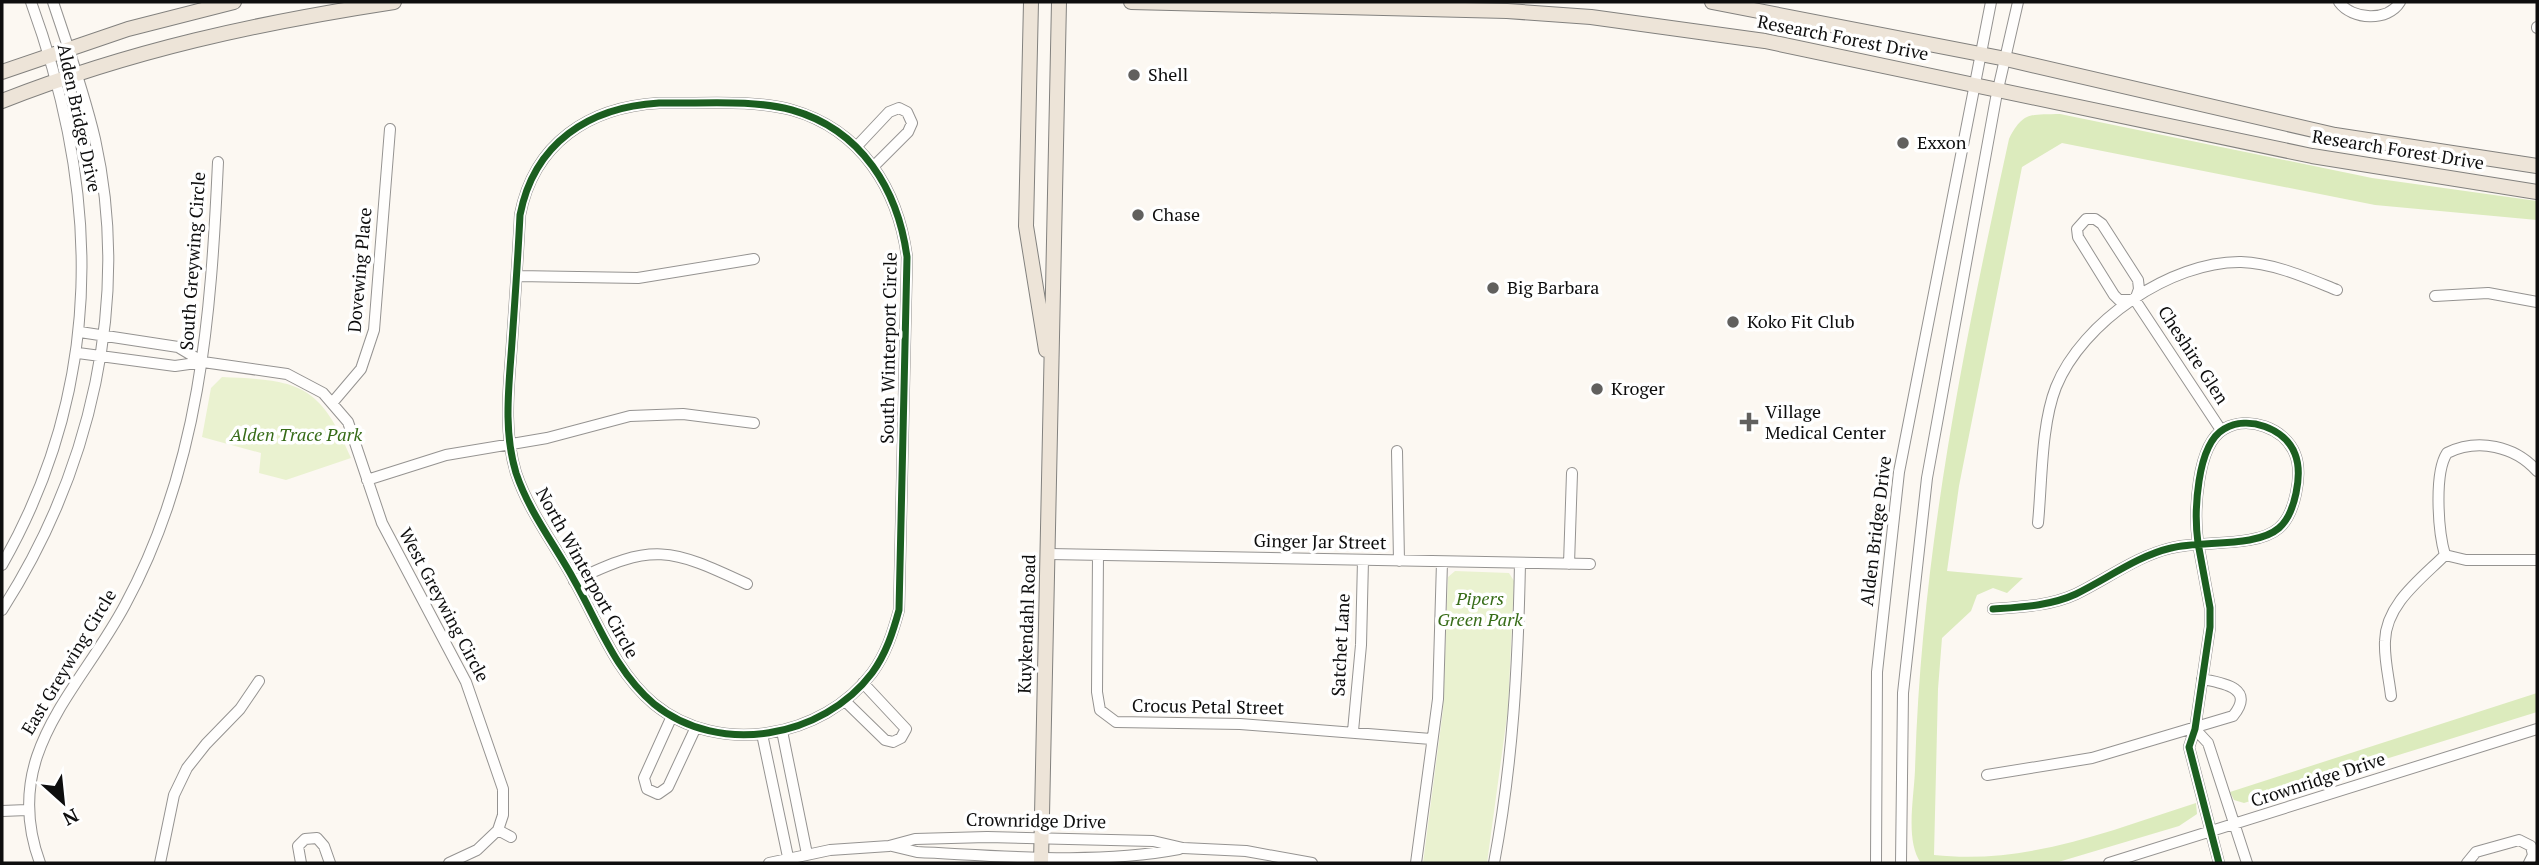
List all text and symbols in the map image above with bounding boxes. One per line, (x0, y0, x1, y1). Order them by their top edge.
street label: Research Forest Drive (1756, 9, 1931, 65)
street label: Alden Bridge Drive (53, 41, 107, 194)
place label: Shell (1148, 62, 1188, 86)
marker: Shell (1126, 67, 1142, 83)
street label: Research Forest Drive (2310, 124, 2486, 174)
place label: Exxon (1917, 130, 1967, 154)
marker: Exxon (1895, 135, 1911, 151)
street label: South Greywing Circle (174, 171, 210, 351)
place label: Chase (1152, 202, 1200, 226)
street label: Dovewing Place (342, 206, 376, 334)
marker: Chase (1130, 207, 1146, 223)
street label: South Winterport Circle (874, 252, 902, 444)
place label: Big Barbara (1507, 275, 1599, 299)
marker: Big Barbara (1485, 280, 1501, 296)
street label: Cheshire Glen (2153, 301, 2235, 409)
place label: Koko Fit Club (1747, 309, 1855, 333)
marker: Koko Fit Club (1725, 314, 1741, 330)
place label: Kroger (1611, 376, 1665, 400)
marker: Kroger (1589, 381, 1605, 397)
place label: Village Medical Center (1765, 399, 1886, 444)
marker: Village Medical Center (1739, 412, 1759, 432)
park label: Alden Trace Park (229, 422, 362, 446)
street label: Alden Bridge Drive (1854, 454, 1896, 607)
street label: North Winterport Circle (531, 483, 645, 662)
street label: West Greywing Circle (394, 523, 496, 686)
street label: Ginger Jar Street (1253, 528, 1387, 554)
street label: Kuykendahl Road (1012, 554, 1040, 694)
street label: East Greywing Circle (15, 584, 121, 739)
park label: Pipers Green Park (1437, 586, 1523, 631)
street label: Satchet Lane (1325, 593, 1355, 697)
street label: Crocus Petal Street (1132, 693, 1285, 719)
street label: Crownridge Drive (2247, 746, 2388, 812)
north arrow (28, 767, 98, 837)
text: N (58, 803, 83, 832)
street label: Crownridge Drive (966, 807, 1106, 833)

